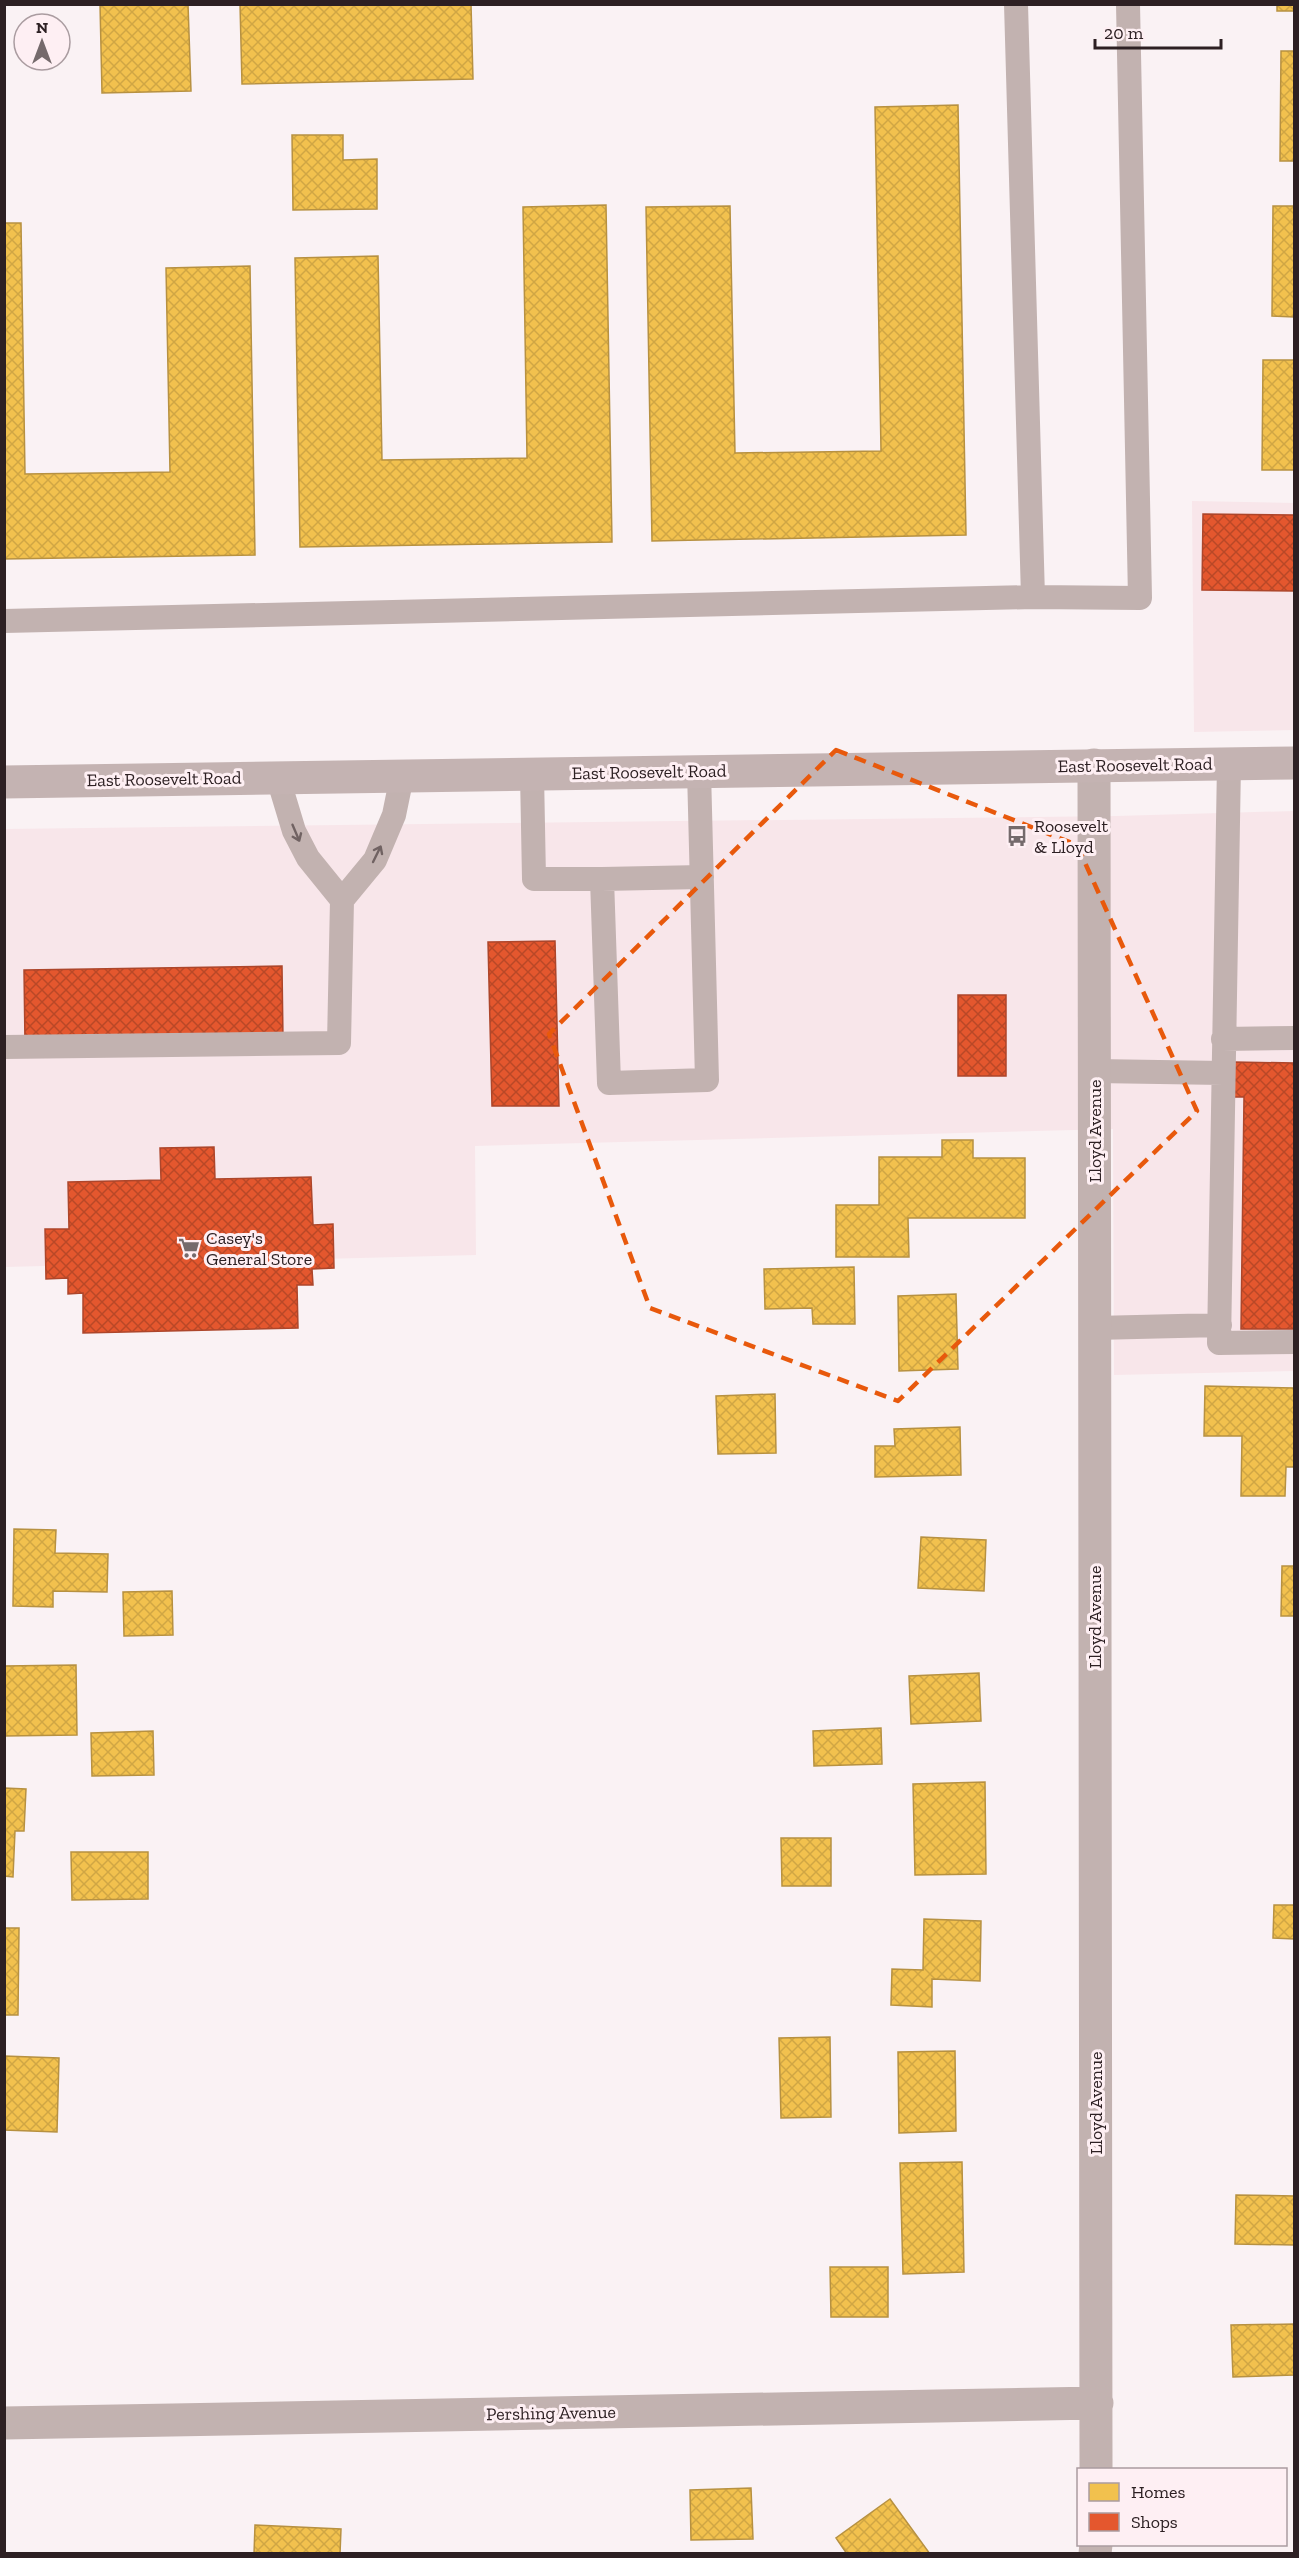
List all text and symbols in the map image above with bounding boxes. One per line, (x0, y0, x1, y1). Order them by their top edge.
north arrow (12, 12, 72, 72)
scale bar (1095, 12, 1221, 50)
text: N (36, 18, 48, 37)
text: 20 m (1104, 22, 1144, 44)
street label: East Roosevelt Road (1057, 753, 1213, 777)
street label: East Roosevelt Road (571, 760, 727, 784)
street label: East Roosevelt Road (86, 767, 242, 791)
place label: Roosevelt & Lloyd (1034, 815, 1108, 858)
one-way arrow (291, 824, 302, 842)
bus stop icon: Roosevelt & Lloyd (1005, 824, 1029, 848)
one-way arrow (372, 845, 384, 863)
street label: Lloyd Avenue (1084, 1080, 1106, 1182)
place label: Casey's General Store (206, 1227, 312, 1270)
supermarket icon: Casey's General Store (177, 1236, 201, 1260)
street label: Lloyd Avenue (1084, 1566, 1106, 1668)
street label: Lloyd Avenue (1085, 2052, 1107, 2154)
street label: Pershing Avenue (486, 2401, 616, 2425)
legend (1077, 2468, 1287, 2546)
text: Homes (1131, 2481, 1185, 2503)
text: Shops (1131, 2511, 1178, 2533)

